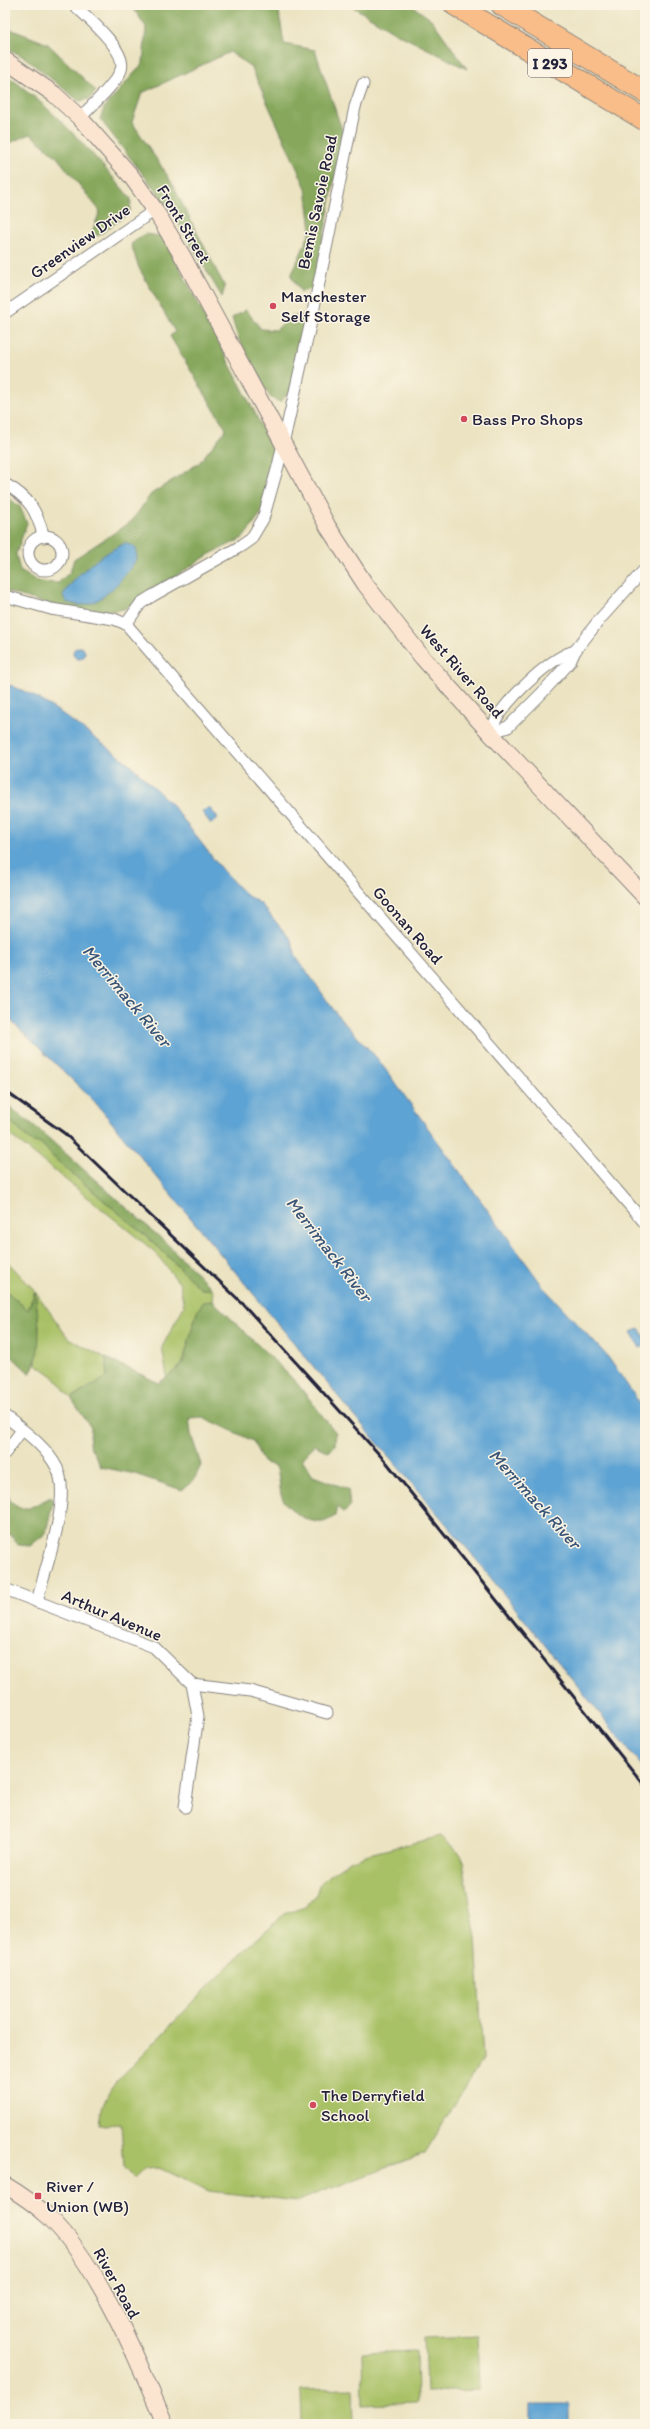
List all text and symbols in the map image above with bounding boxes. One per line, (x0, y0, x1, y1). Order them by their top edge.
road number: I 293 (528, 49, 572, 77)
street label: Bemis Savoie Road (293, 132, 341, 271)
street label: Front Street (153, 181, 215, 267)
street label: Greenview Drive (26, 199, 134, 283)
place label: Manchester Self Storage (281, 286, 371, 326)
marker: Manchester Self Storage (268, 301, 278, 311)
place label: Bass Pro Shops (472, 409, 583, 429)
marker: Bass Pro Shops (459, 414, 469, 424)
street label: West River Road (416, 620, 508, 722)
street label: Goonan Road (369, 882, 448, 969)
water label: Merrimack River (78, 940, 177, 1053)
water label: Merrimack River (281, 1192, 378, 1307)
water label: Merrimack River (484, 1444, 587, 1555)
street label: Arthur Avenue (59, 1585, 165, 1645)
place label: The Derryfield School (321, 2085, 425, 2125)
marker: The Derryfield School (308, 2100, 318, 2110)
place label: River / Union (WB) (46, 2176, 129, 2216)
marker: River / Union (WB) (33, 2191, 43, 2201)
street label: River Road (89, 2244, 145, 2323)

